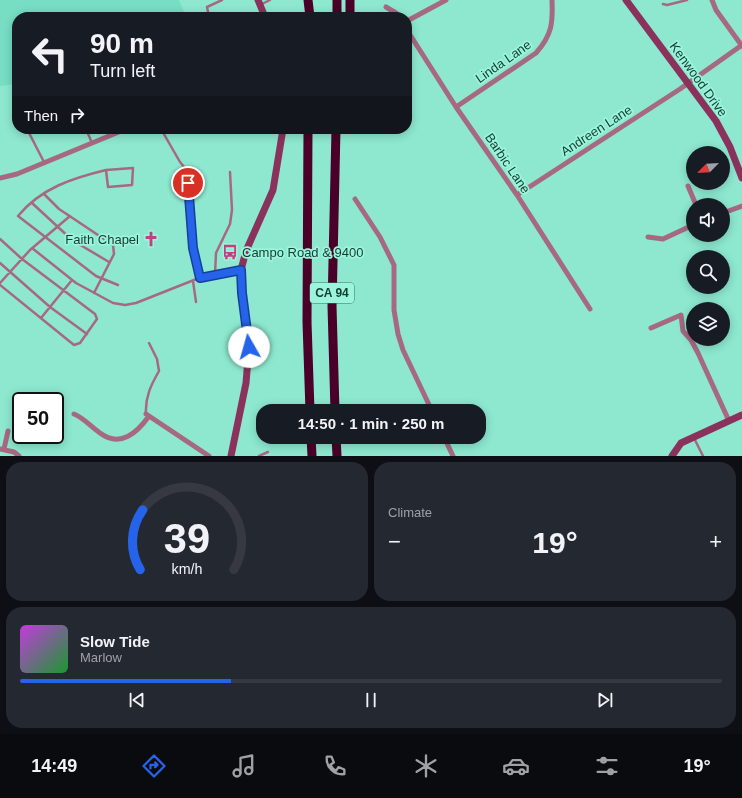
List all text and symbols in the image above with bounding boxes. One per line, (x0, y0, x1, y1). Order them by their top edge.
icon: left (24, 28, 76, 80)
text: 90 m (90, 28, 154, 59)
street label: Linda Lane (473, 37, 534, 86)
street label: Kenwood Drive (667, 39, 731, 119)
text: Turn left (90, 61, 155, 81)
street label: Andreen Lane (558, 102, 635, 159)
icon: right (66, 104, 88, 126)
text: Then (24, 107, 58, 124)
street label: Barbic Lane (482, 130, 533, 196)
north arrow (686, 146, 730, 190)
map controls (686, 146, 730, 346)
pin (171, 166, 205, 200)
icon: arrive (177, 172, 199, 194)
button: sound (686, 198, 730, 242)
church icon: Faith Chapel (142, 230, 160, 248)
place label: Faith Chapel (65, 232, 139, 247)
bus stop icon: Campo Road & 9400 (221, 243, 239, 261)
place label: Campo Road & 9400 (242, 245, 363, 260)
button: search (686, 250, 730, 294)
road number: CA 94 (310, 283, 354, 303)
button: layers (686, 302, 730, 346)
position arrow (228, 326, 270, 368)
speed limit sign: 50 (12, 392, 64, 444)
text: 14:50 · 1 min · 250 m (298, 415, 444, 432)
text: Climate (388, 505, 432, 520)
text: 39 (164, 514, 210, 561)
text: 19° (532, 526, 578, 559)
text: − (388, 529, 401, 554)
text: + (709, 529, 722, 554)
text: km/h (172, 560, 203, 576)
text: Slow Tide (80, 633, 150, 650)
text: Marlow (80, 650, 122, 665)
icon: previous (126, 689, 148, 711)
icon: pause (360, 689, 382, 711)
icon: next (594, 689, 616, 711)
icon: directions (140, 752, 168, 780)
icon: music (230, 752, 258, 780)
icon: phone (321, 752, 349, 780)
icon: climate (412, 752, 440, 780)
icon: car (502, 752, 530, 780)
icon: filters (593, 752, 621, 780)
text: 14:49 (31, 756, 77, 776)
text: 19° (683, 756, 711, 776)

